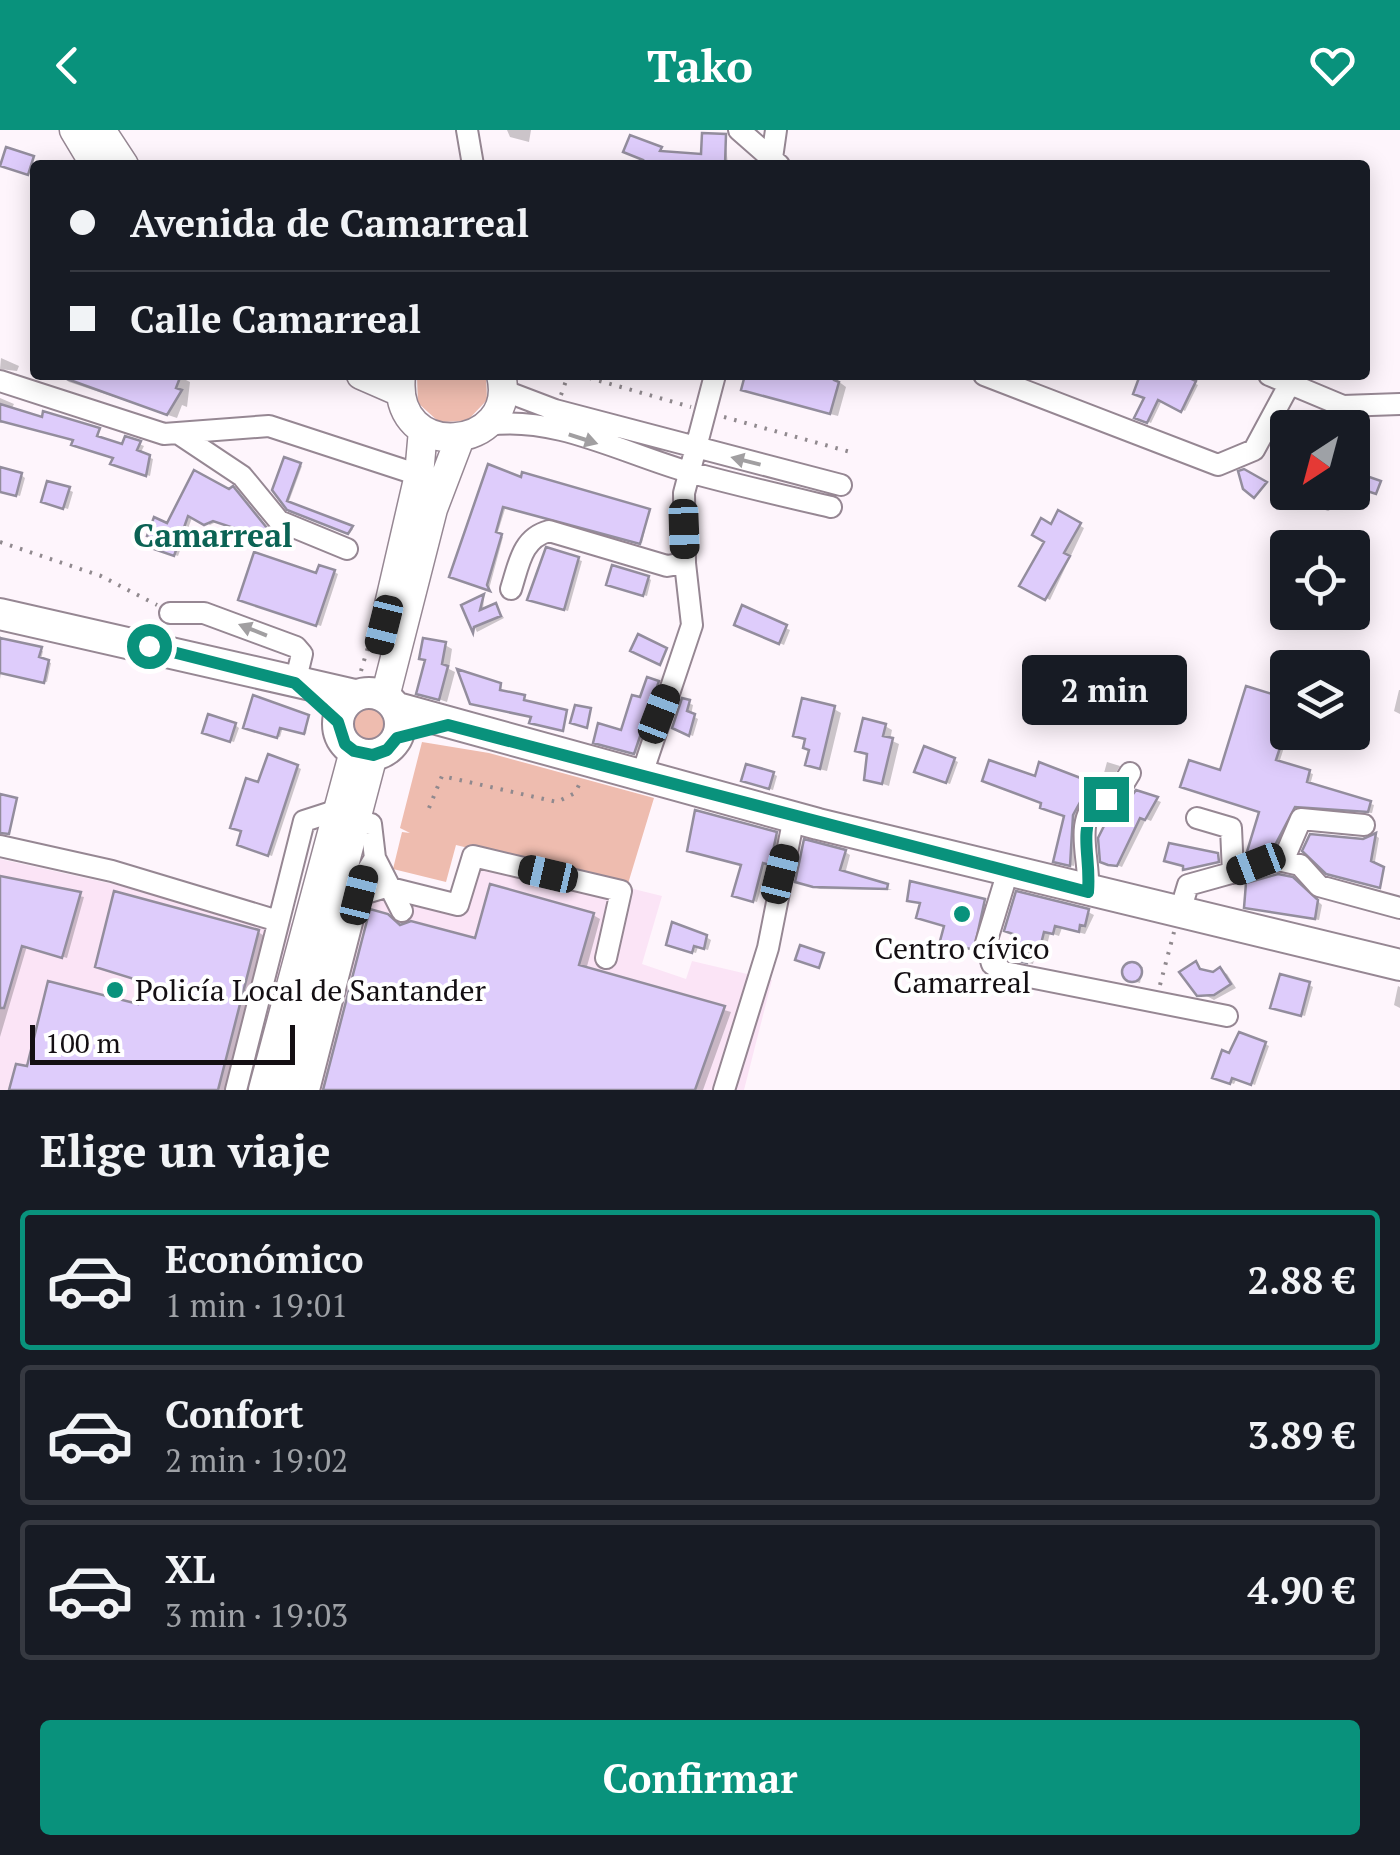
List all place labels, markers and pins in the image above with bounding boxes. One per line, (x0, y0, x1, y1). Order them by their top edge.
marker: Centro cívico Camarreal (951, 903, 973, 925)
place label: Centro cívico Camarreal (874, 928, 1050, 1002)
place label: Policía Local de Santander (135, 970, 487, 1010)
marker: Policía Local de Santander (104, 979, 126, 1001)

